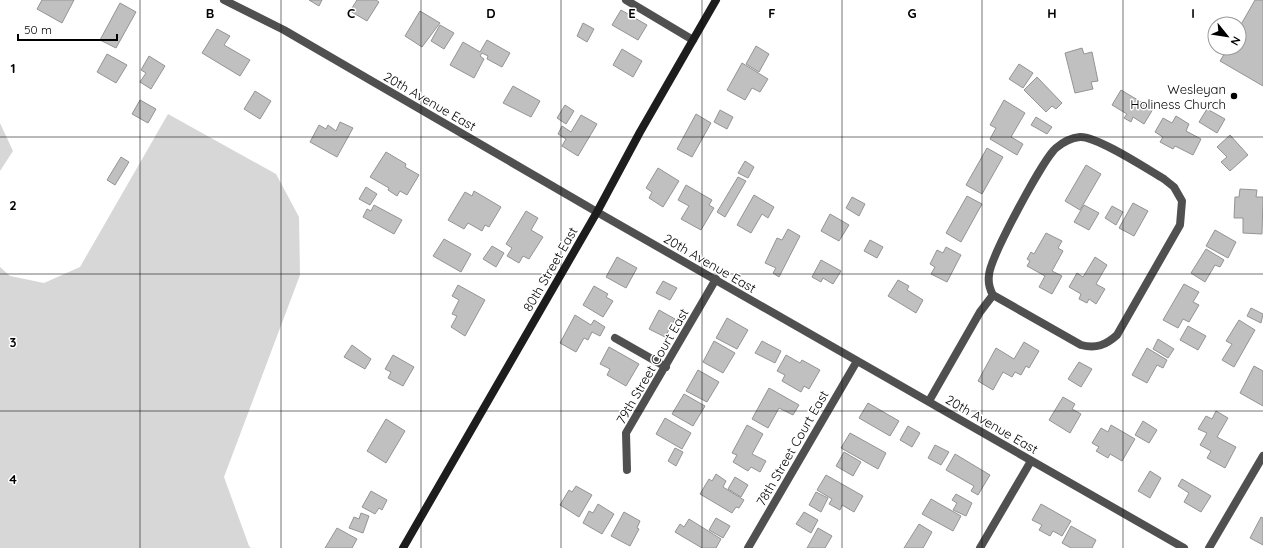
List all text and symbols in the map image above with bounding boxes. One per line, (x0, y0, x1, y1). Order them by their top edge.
text: B (206, 5, 214, 21)
text: C (347, 5, 355, 21)
text: D (486, 5, 496, 21)
text: E (628, 5, 636, 21)
text: F (768, 5, 776, 21)
text: G (907, 5, 917, 21)
text: H (1047, 5, 1057, 21)
text: I (1191, 5, 1195, 21)
scale bar (18, 16, 117, 42)
north arrow (1207, 16, 1247, 56)
text: 50 m (24, 22, 52, 37)
text: N (1228, 34, 1244, 48)
text: 1 (10, 60, 16, 76)
street label: 20th Avenue East (381, 68, 479, 134)
place label: Wesleyan Holiness Church (1130, 81, 1226, 112)
marker: Wesleyan Holiness Church (1229, 91, 1239, 101)
text: 2 (9, 197, 17, 213)
street label: 80th Street East (519, 224, 581, 314)
street label: 20th Avenue East (661, 230, 759, 296)
street label: 79th Street Court East (612, 305, 692, 427)
text: 3 (10, 334, 17, 350)
street label: 78th Street Court East (752, 387, 832, 509)
street label: 20th Avenue East (943, 391, 1041, 457)
text: 4 (9, 471, 17, 487)

